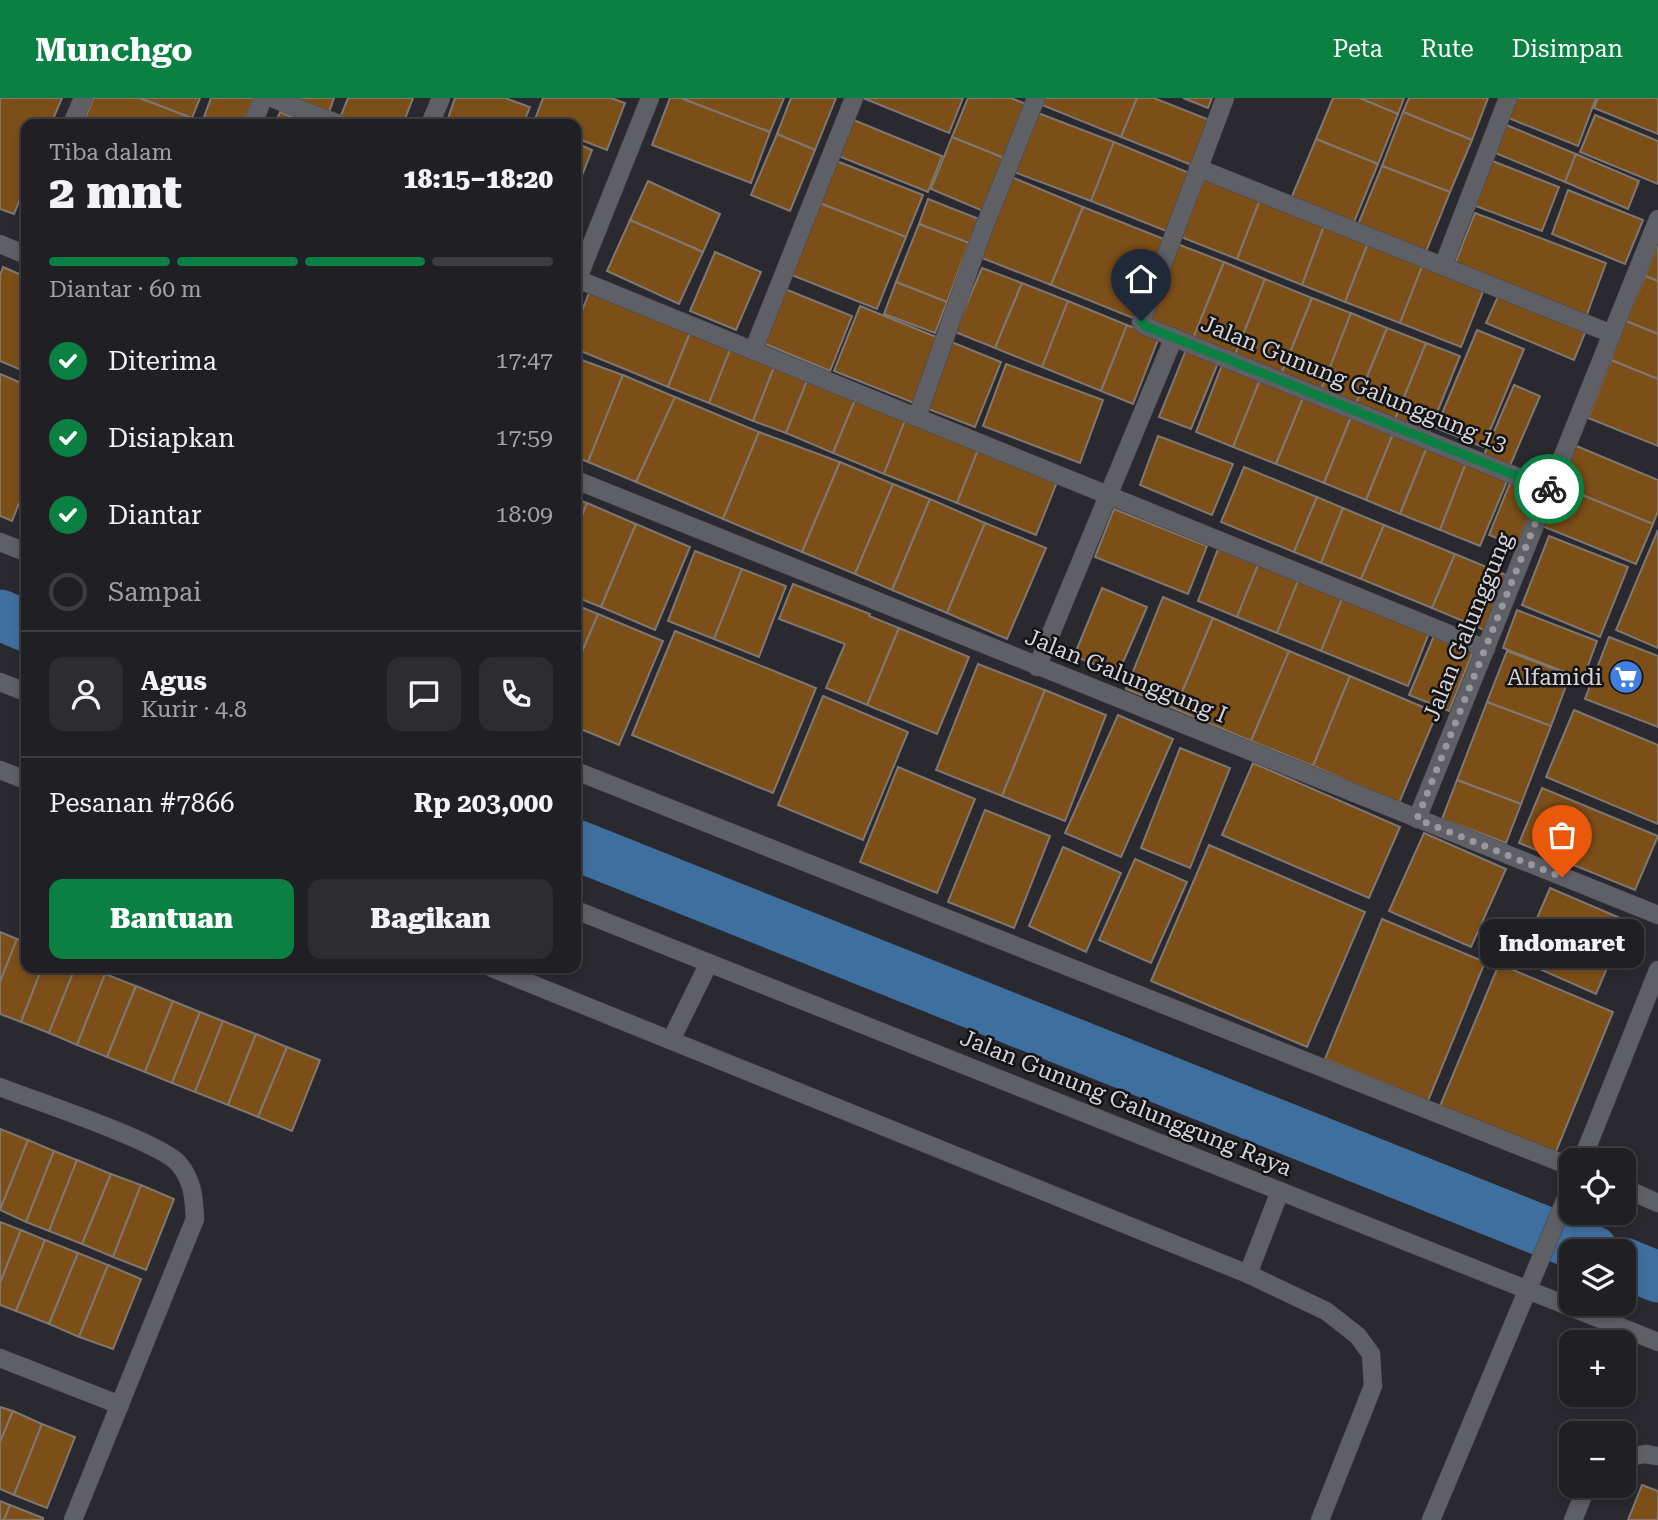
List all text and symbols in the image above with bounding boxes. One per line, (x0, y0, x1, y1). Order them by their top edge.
text: Munchgo (35, 30, 193, 69)
text: Peta (1333, 35, 1383, 63)
text: Rute (1421, 35, 1474, 63)
text: Disimpan (1512, 35, 1623, 63)
text: Tiba dalam (49, 139, 172, 166)
text: 18:15–18:20 (403, 164, 553, 194)
text: 2 mnt (49, 165, 182, 219)
pin (1111, 249, 1171, 321)
icon: home (1122, 260, 1160, 298)
text: Diantar · 60 m (49, 276, 202, 303)
street label: Jalan Gunung Galunggung 13 (1197, 310, 1511, 458)
icon: check (49, 342, 87, 380)
text: Diterima (108, 346, 217, 376)
text: 17:47 (496, 347, 553, 374)
icon: check (49, 419, 87, 457)
text: Disiapkan (108, 423, 235, 453)
text: 17:59 (496, 424, 553, 451)
courier (1514, 454, 1584, 524)
icon: bike (1530, 470, 1568, 508)
icon: check (49, 496, 87, 534)
text: Diantar (108, 500, 202, 530)
text: 18:09 (496, 501, 553, 528)
street label: Jalan Galunggung (1418, 529, 1518, 725)
text: Sampai (108, 577, 201, 607)
street label: Jalan Galunggung I (1021, 623, 1231, 729)
button: person (49, 657, 123, 731)
button: chat (387, 657, 461, 731)
button: phone (479, 657, 553, 731)
supermarket icon: Alfamidi (1607, 658, 1645, 696)
place label: Alfamidi (1507, 664, 1602, 691)
text: Agus (141, 666, 207, 696)
text: Kurir · 4.8 (141, 696, 247, 723)
text: Pesanan #7866 (49, 788, 235, 818)
text: Rp 203,000 (414, 788, 553, 818)
pin (1532, 805, 1592, 877)
icon: bag (1543, 816, 1581, 854)
button: Bantuan (49, 879, 294, 959)
button: Bagikan (308, 879, 553, 959)
callout: Indomaret (1480, 919, 1644, 968)
text: Indomaret (1499, 930, 1625, 957)
street label: Jalan Gunung Galunggung Raya (956, 1024, 1296, 1182)
map controls (1559, 1148, 1636, 1498)
button: locate (1559, 1148, 1636, 1225)
button: layers (1559, 1239, 1636, 1316)
button: + (1559, 1330, 1636, 1407)
button: − (1559, 1421, 1636, 1498)

